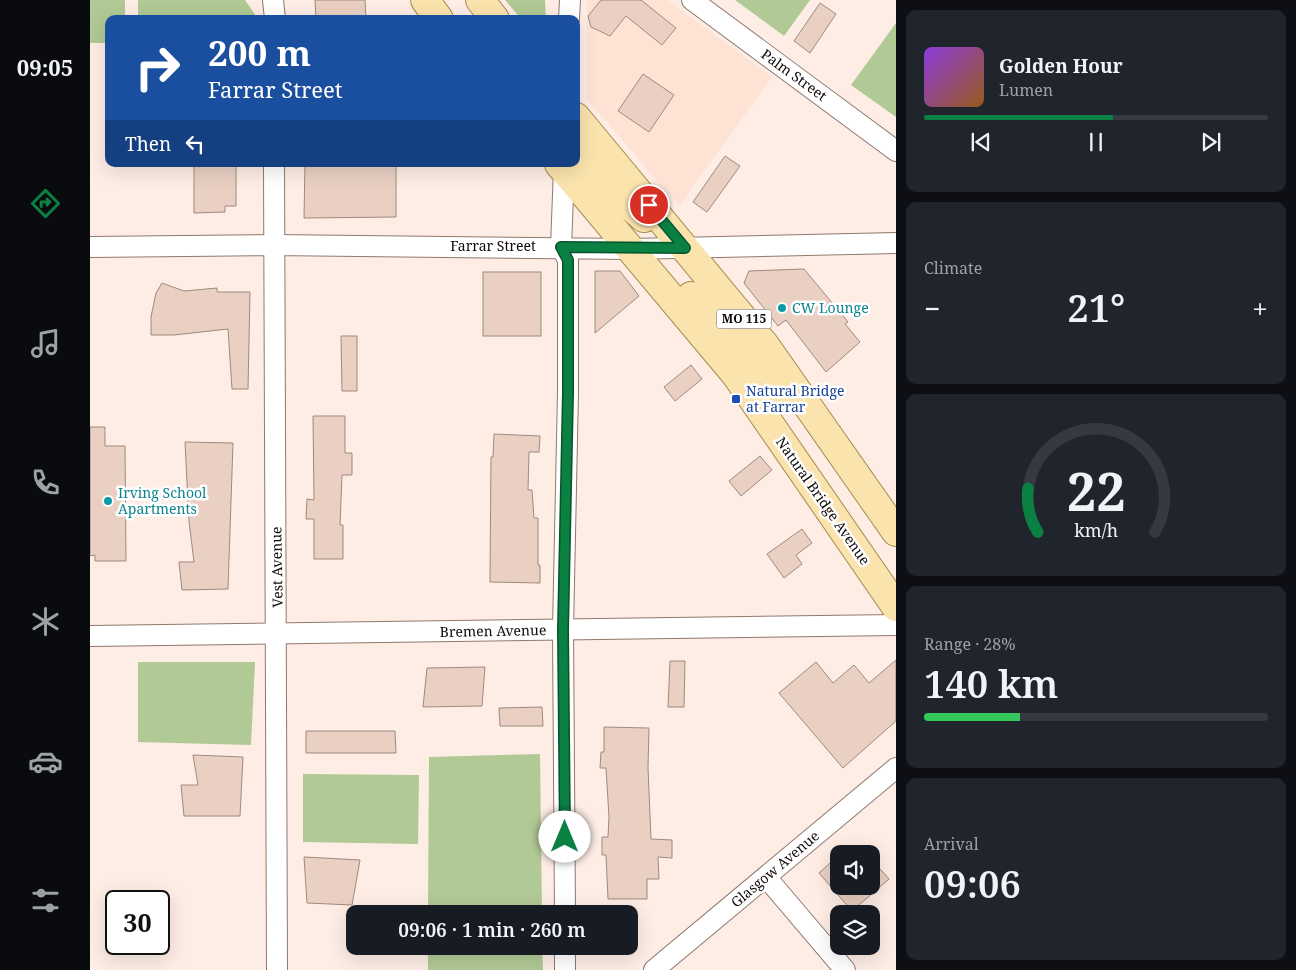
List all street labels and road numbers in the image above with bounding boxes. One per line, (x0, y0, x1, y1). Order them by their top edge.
street label: Palm Street (758, 44, 831, 105)
street label: Farrar Street (450, 236, 536, 255)
road number: MO 115 (716, 310, 772, 328)
street label: Natural Bridge Avenue (772, 433, 875, 568)
street label: Vest Avenue (266, 526, 287, 608)
street label: Bremen Avenue (439, 620, 546, 641)
street label: Glasgow Avenue (726, 826, 823, 911)

